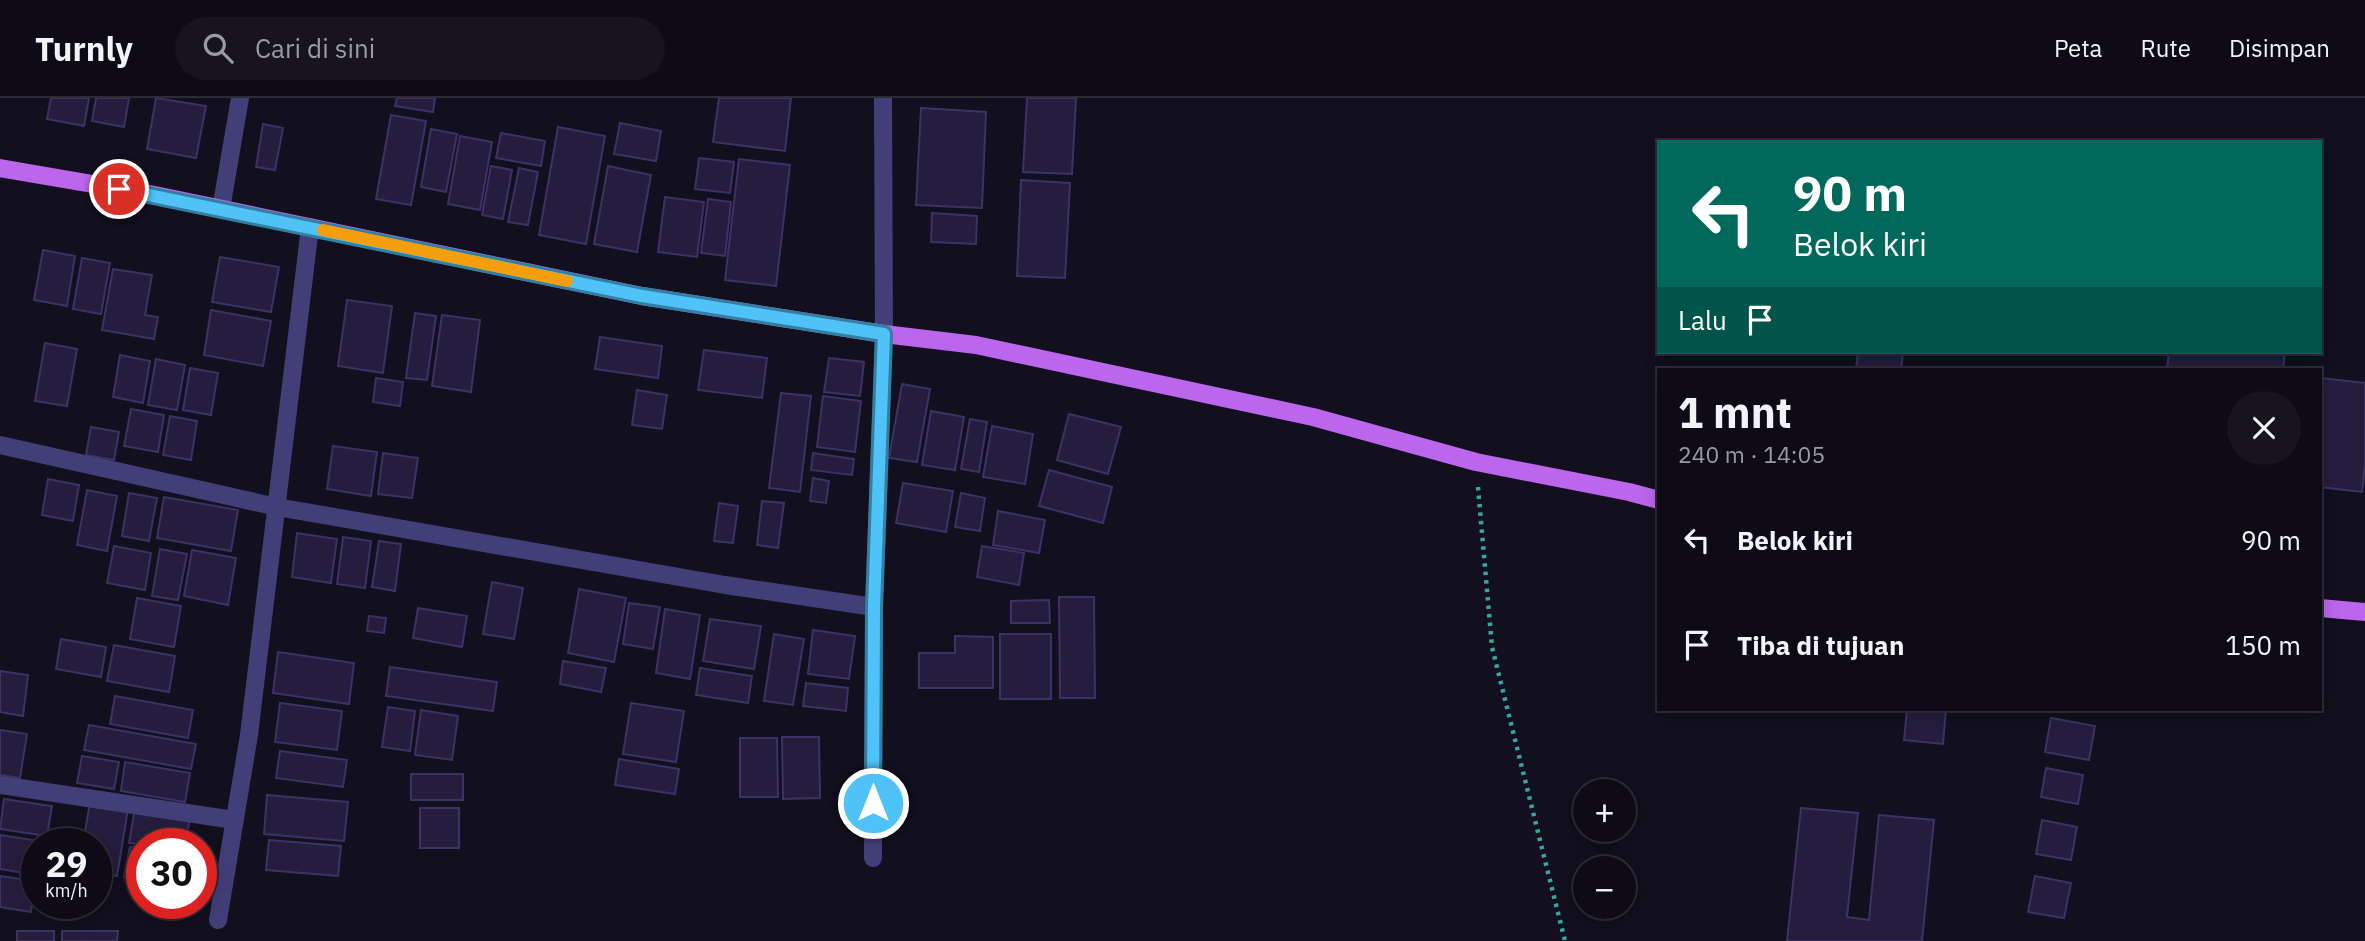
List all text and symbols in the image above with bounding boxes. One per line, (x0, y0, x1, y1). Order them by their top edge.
search box (175, 17, 665, 80)
text: Turnly (35, 27, 133, 70)
icon: search (199, 29, 237, 67)
text: Cari di sini (255, 31, 375, 65)
text: Peta (2054, 32, 2102, 64)
text: Rute (2140, 32, 2191, 64)
text: Disimpan (2229, 32, 2330, 64)
pin (89, 159, 149, 219)
text: 90 m (1793, 161, 1907, 224)
icon: left (1678, 168, 1769, 259)
icon: arrive (100, 170, 138, 208)
text: Belok kiri (1793, 223, 1927, 265)
icon: arrive (1741, 301, 1779, 339)
text: Lalu (1678, 303, 1727, 337)
text: 1 mnt (1678, 385, 1792, 440)
button: close (2227, 391, 2301, 465)
text: 240 m · 14:05 (1678, 439, 1825, 469)
icon: left (1678, 521, 1716, 559)
text: Belok kiri (1737, 523, 1853, 557)
text: 90 m (2241, 523, 2301, 557)
icon: arrive (1678, 626, 1716, 664)
text: Tiba di tujuan (1737, 628, 1904, 662)
text: 150 m (2225, 628, 2301, 662)
position arrow (836, 766, 910, 840)
map controls (1573, 779, 1636, 919)
button: + (1573, 779, 1636, 842)
speed limit sign: 30 (126, 828, 217, 919)
text: 29 (45, 841, 88, 887)
button: − (1573, 856, 1636, 919)
text: km/h (45, 879, 88, 902)

